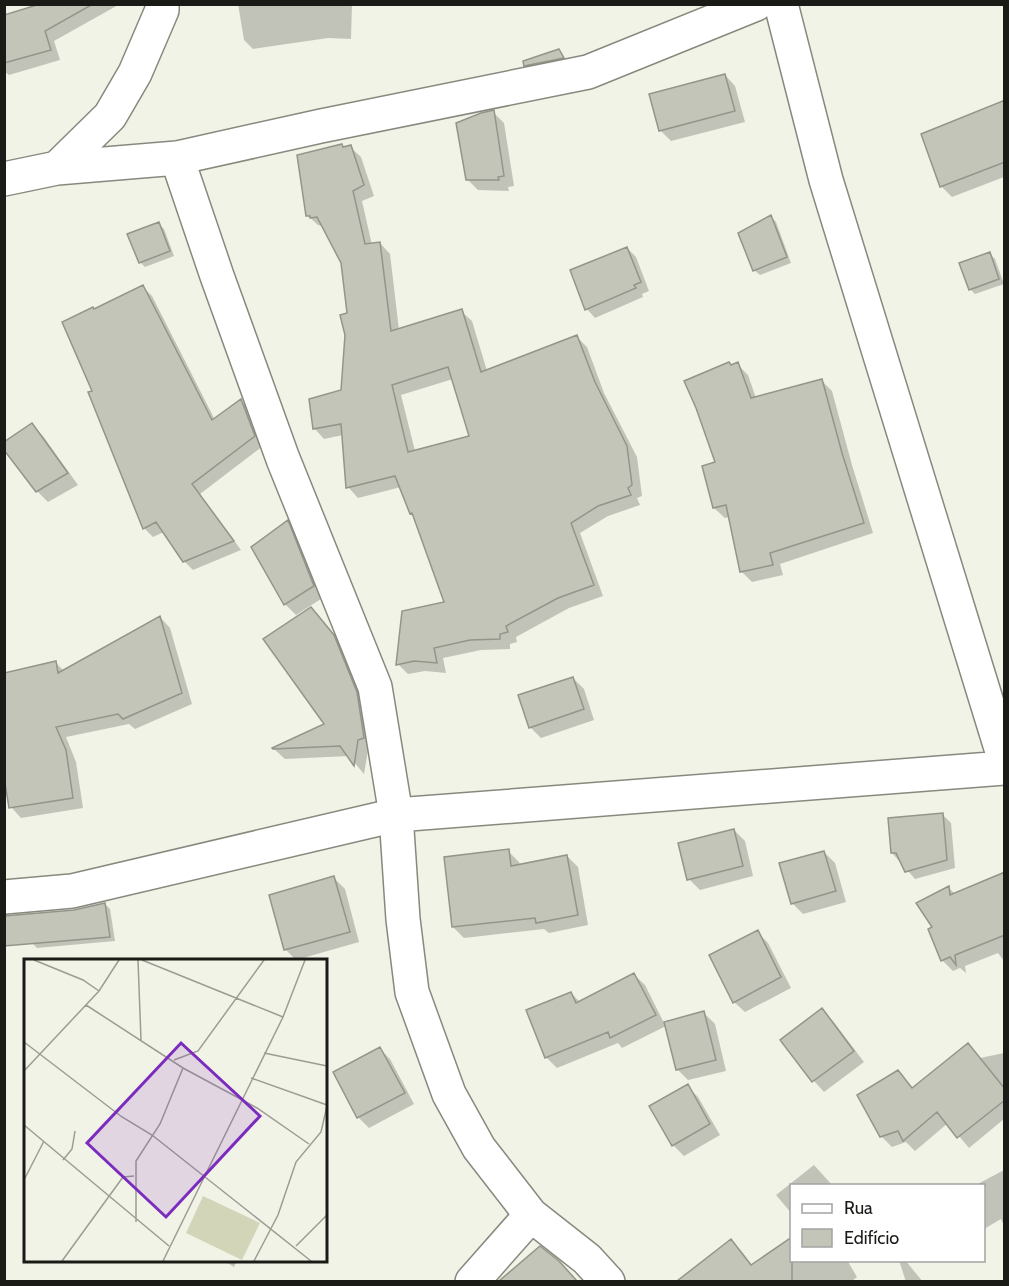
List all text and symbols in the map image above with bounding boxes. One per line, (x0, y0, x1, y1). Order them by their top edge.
inset map (24, 959, 327, 1262)
legend (790, 1184, 985, 1262)
text: Rua (844, 1197, 873, 1219)
text: Edifício (844, 1227, 899, 1249)

